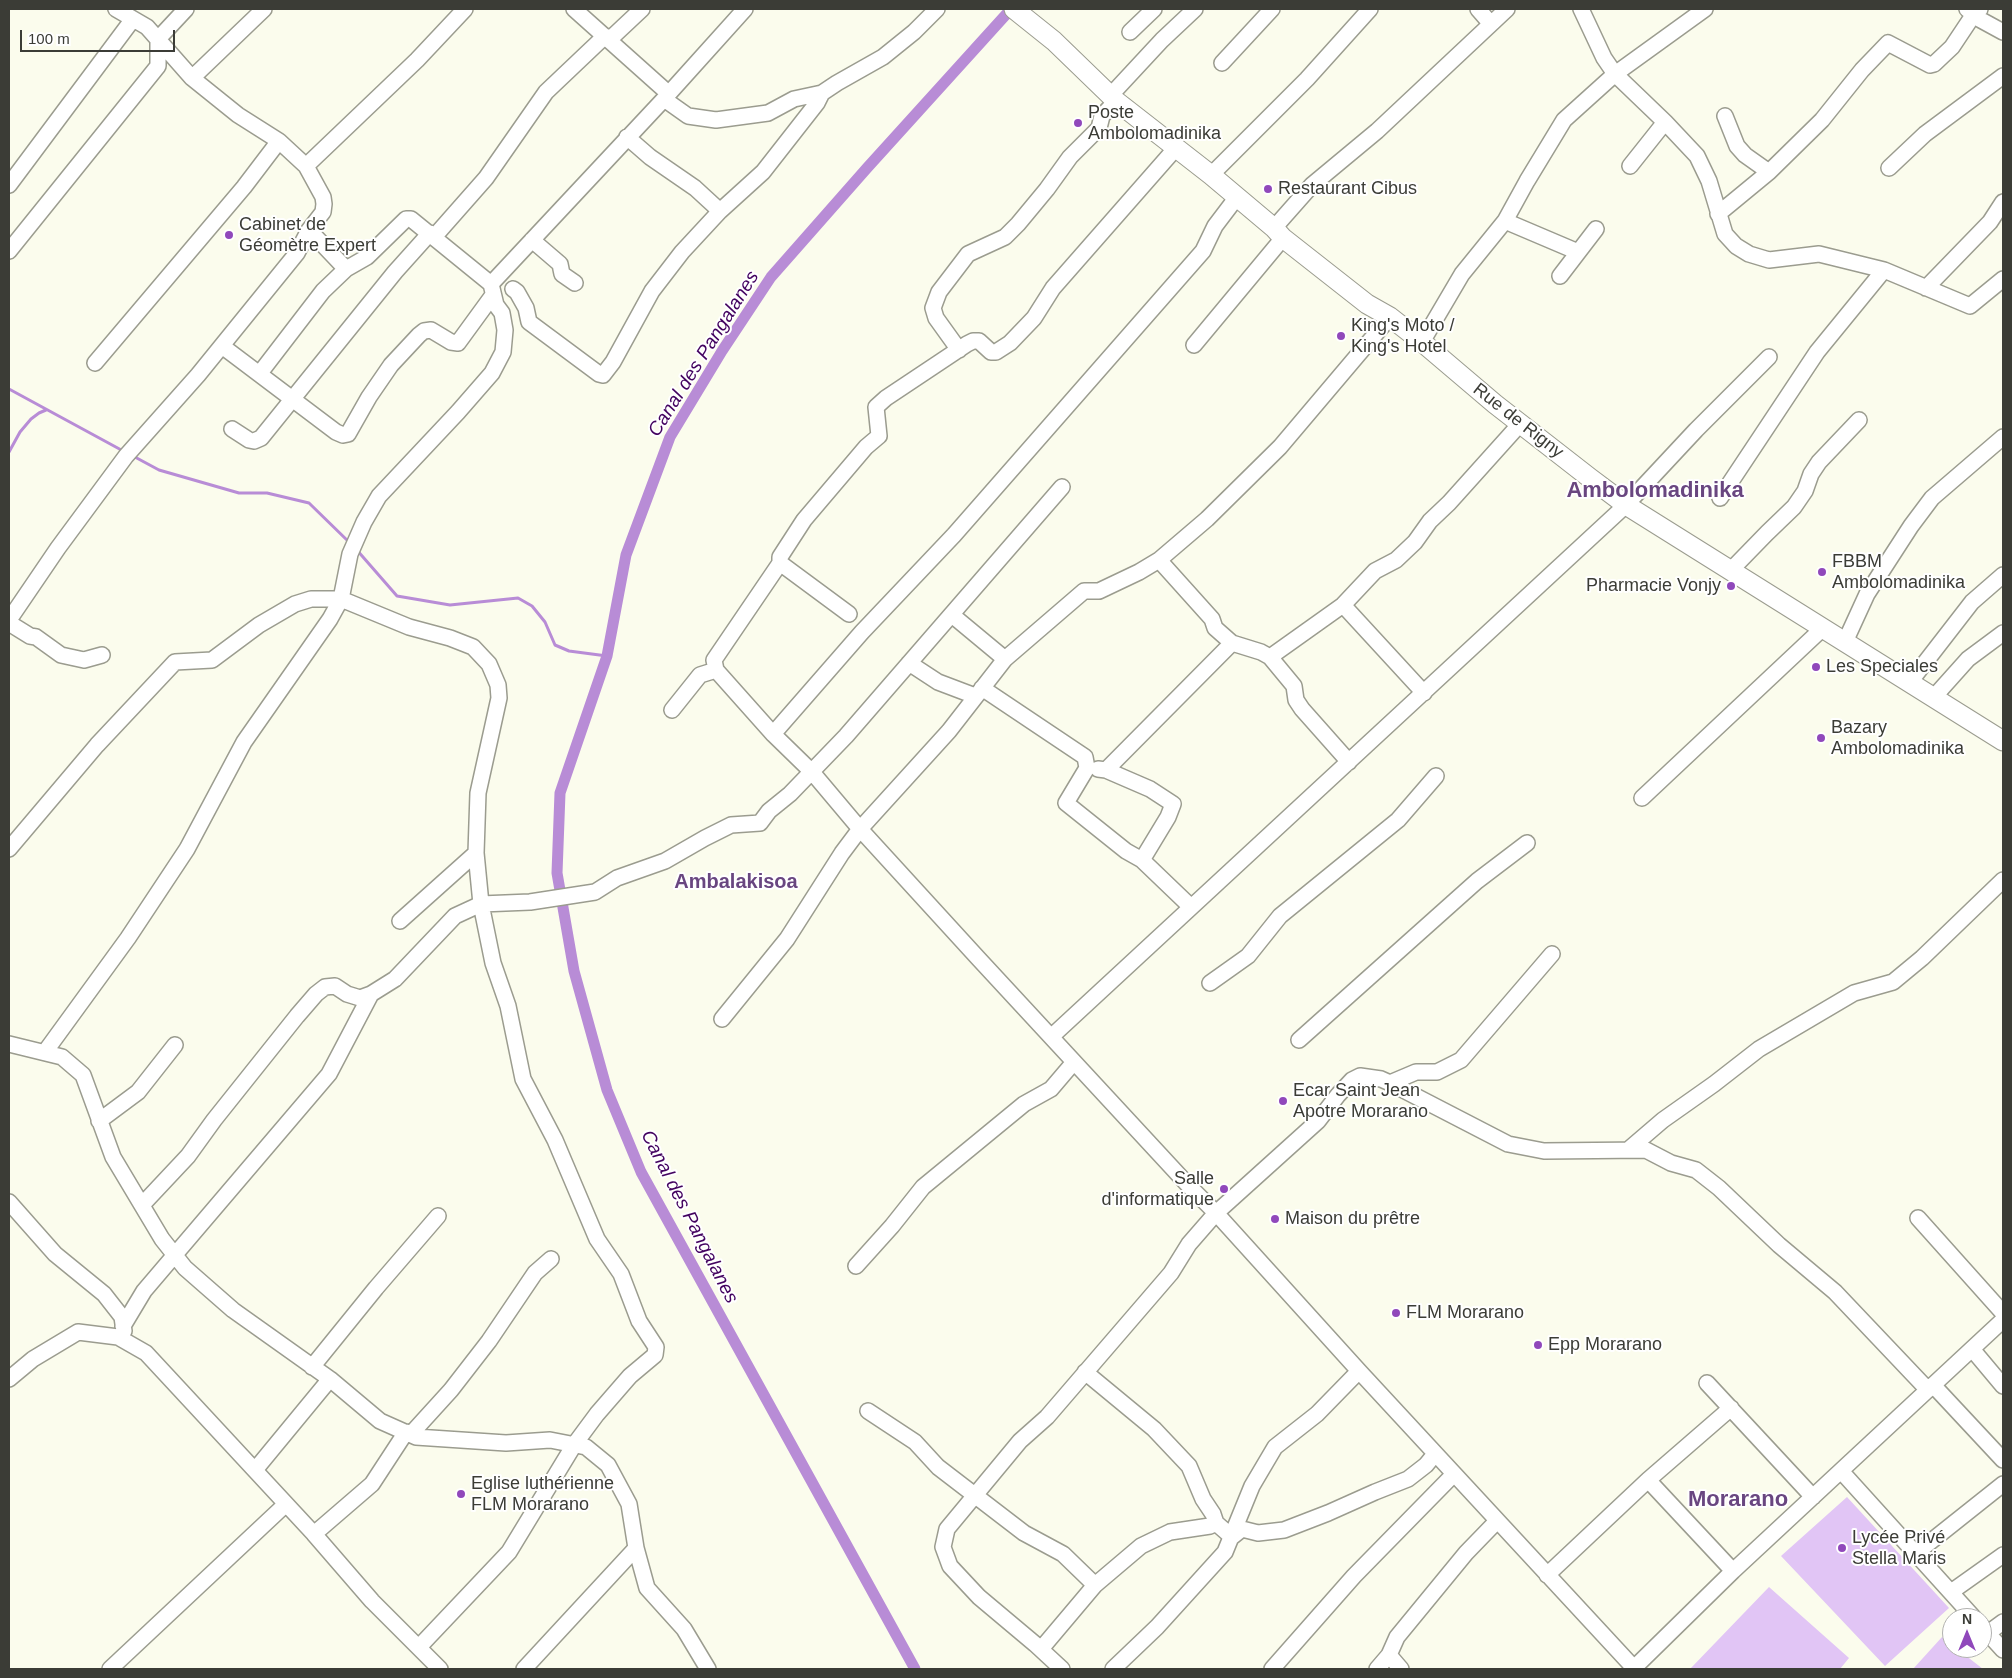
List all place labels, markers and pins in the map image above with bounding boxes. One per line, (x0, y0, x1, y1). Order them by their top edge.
place label: Poste Ambolomadinika (1088, 102, 1221, 144)
marker: Poste Ambolomadinika (1072, 117, 1084, 129)
place label: Restaurant Cibus (1278, 178, 1417, 200)
marker: Restaurant Cibus (1262, 183, 1274, 195)
place label: Cabinet de Géomètre Expert (239, 214, 376, 256)
marker: Cabinet de Géomètre Expert (223, 229, 235, 241)
place label: King's Moto / King's Hotel (1351, 315, 1454, 358)
marker: King's Moto / King's Hotel (1335, 330, 1347, 342)
place label: FBBM Ambolomadinika (1832, 551, 1965, 594)
marker: FBBM Ambolomadinika (1816, 566, 1828, 578)
place label: Pharmacie Vonjy (1586, 575, 1721, 597)
marker: Pharmacie Vonjy (1725, 580, 1737, 592)
place label: Les Speciales (1826, 656, 1938, 678)
marker: Les Speciales (1810, 661, 1822, 673)
place label: Bazary Ambolomadinika (1831, 717, 1964, 760)
marker: Bazary Ambolomadinika (1815, 732, 1827, 744)
place label: Ecar Saint Jean Apotre Morarano (1293, 1080, 1428, 1122)
marker: Ecar Saint Jean Apotre Morarano (1277, 1095, 1289, 1107)
place label: Salle d'informatique (1102, 1168, 1214, 1210)
marker: Salle d'informatique (1218, 1183, 1230, 1195)
place label: Maison du prêtre (1285, 1208, 1420, 1230)
marker: Maison du prêtre (1269, 1213, 1281, 1225)
place label: FLM Morarano (1406, 1302, 1524, 1324)
marker: FLM Morarano (1390, 1307, 1402, 1319)
place label: Epp Morarano (1548, 1334, 1662, 1356)
marker: Epp Morarano (1532, 1339, 1544, 1351)
place label: Eglise luthérienne FLM Morarano (471, 1473, 614, 1516)
marker: Eglise luthérienne FLM Morarano (455, 1488, 467, 1500)
place label: Lycée Privé Stella Maris (1852, 1527, 1946, 1570)
marker: Lycée Privé Stella Maris (1836, 1542, 1848, 1554)

